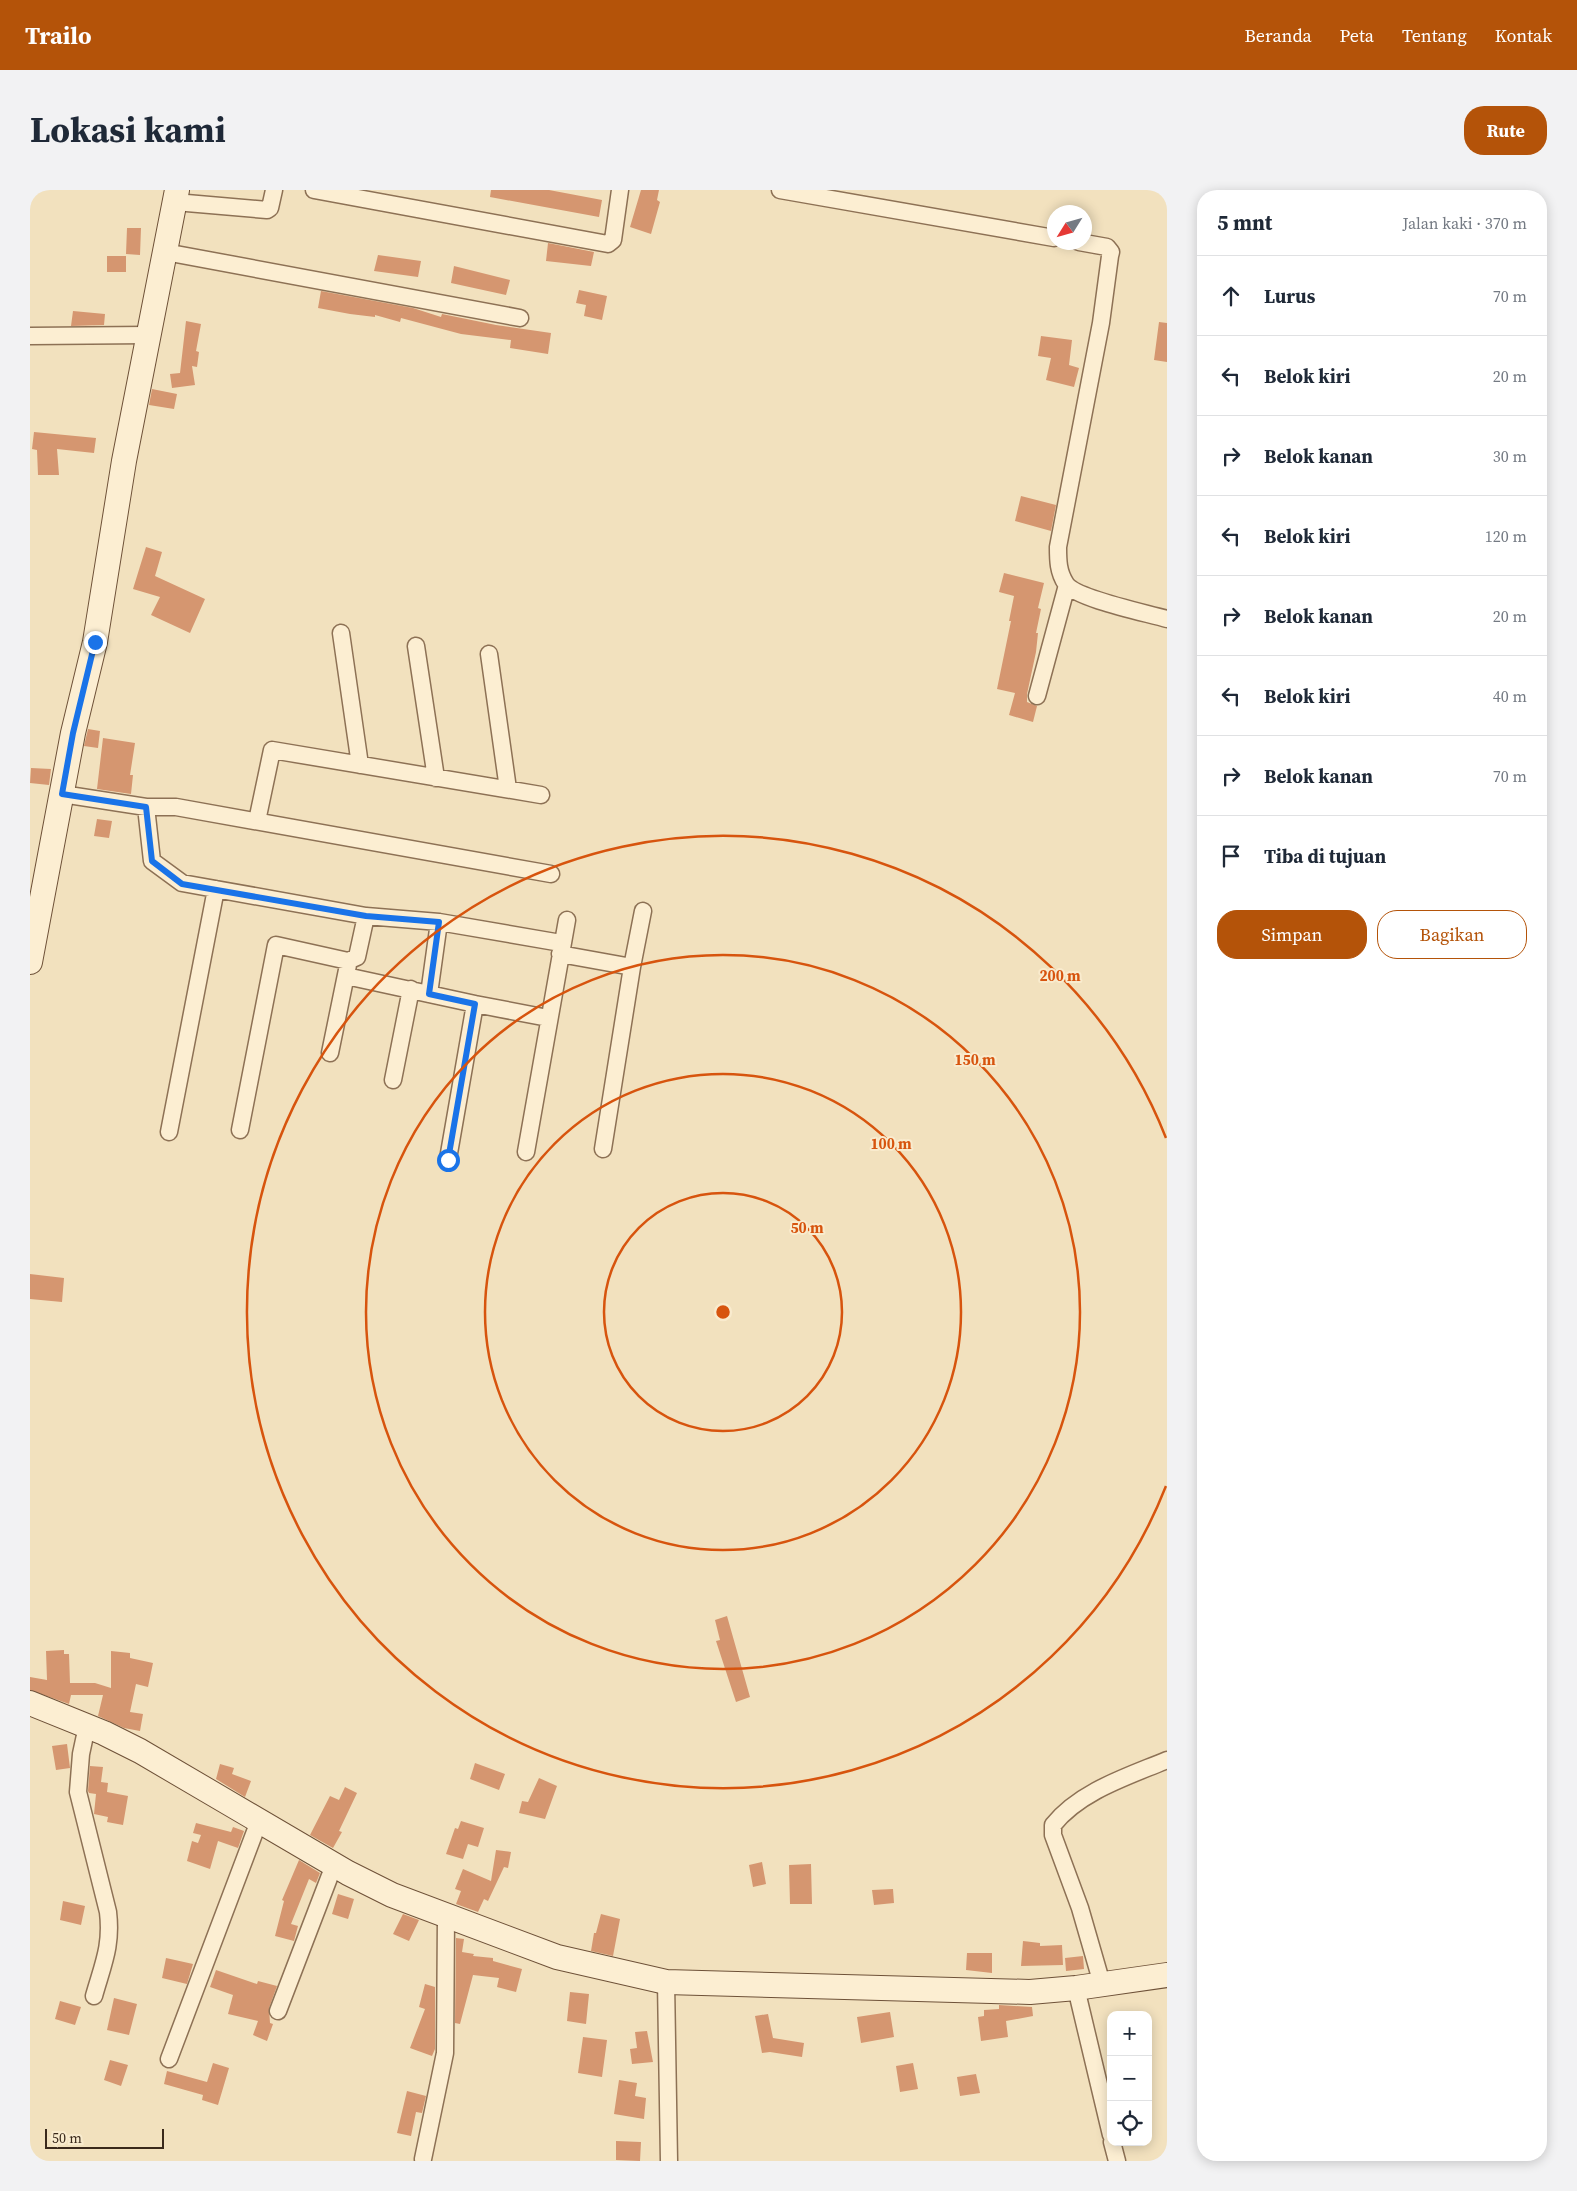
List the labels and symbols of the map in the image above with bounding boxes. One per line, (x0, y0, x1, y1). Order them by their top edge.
north arrow (1047, 205, 1092, 250)
route end (84, 631, 107, 654)
text: 200 m (1039, 965, 1081, 986)
text: 150 m (954, 1049, 996, 1070)
text: 100 m (870, 1133, 912, 1154)
route start (437, 1149, 460, 1172)
text: 50 m (790, 1217, 824, 1238)
centre of rings (714, 1303, 732, 1321)
scale bar (45, 2126, 164, 2149)

